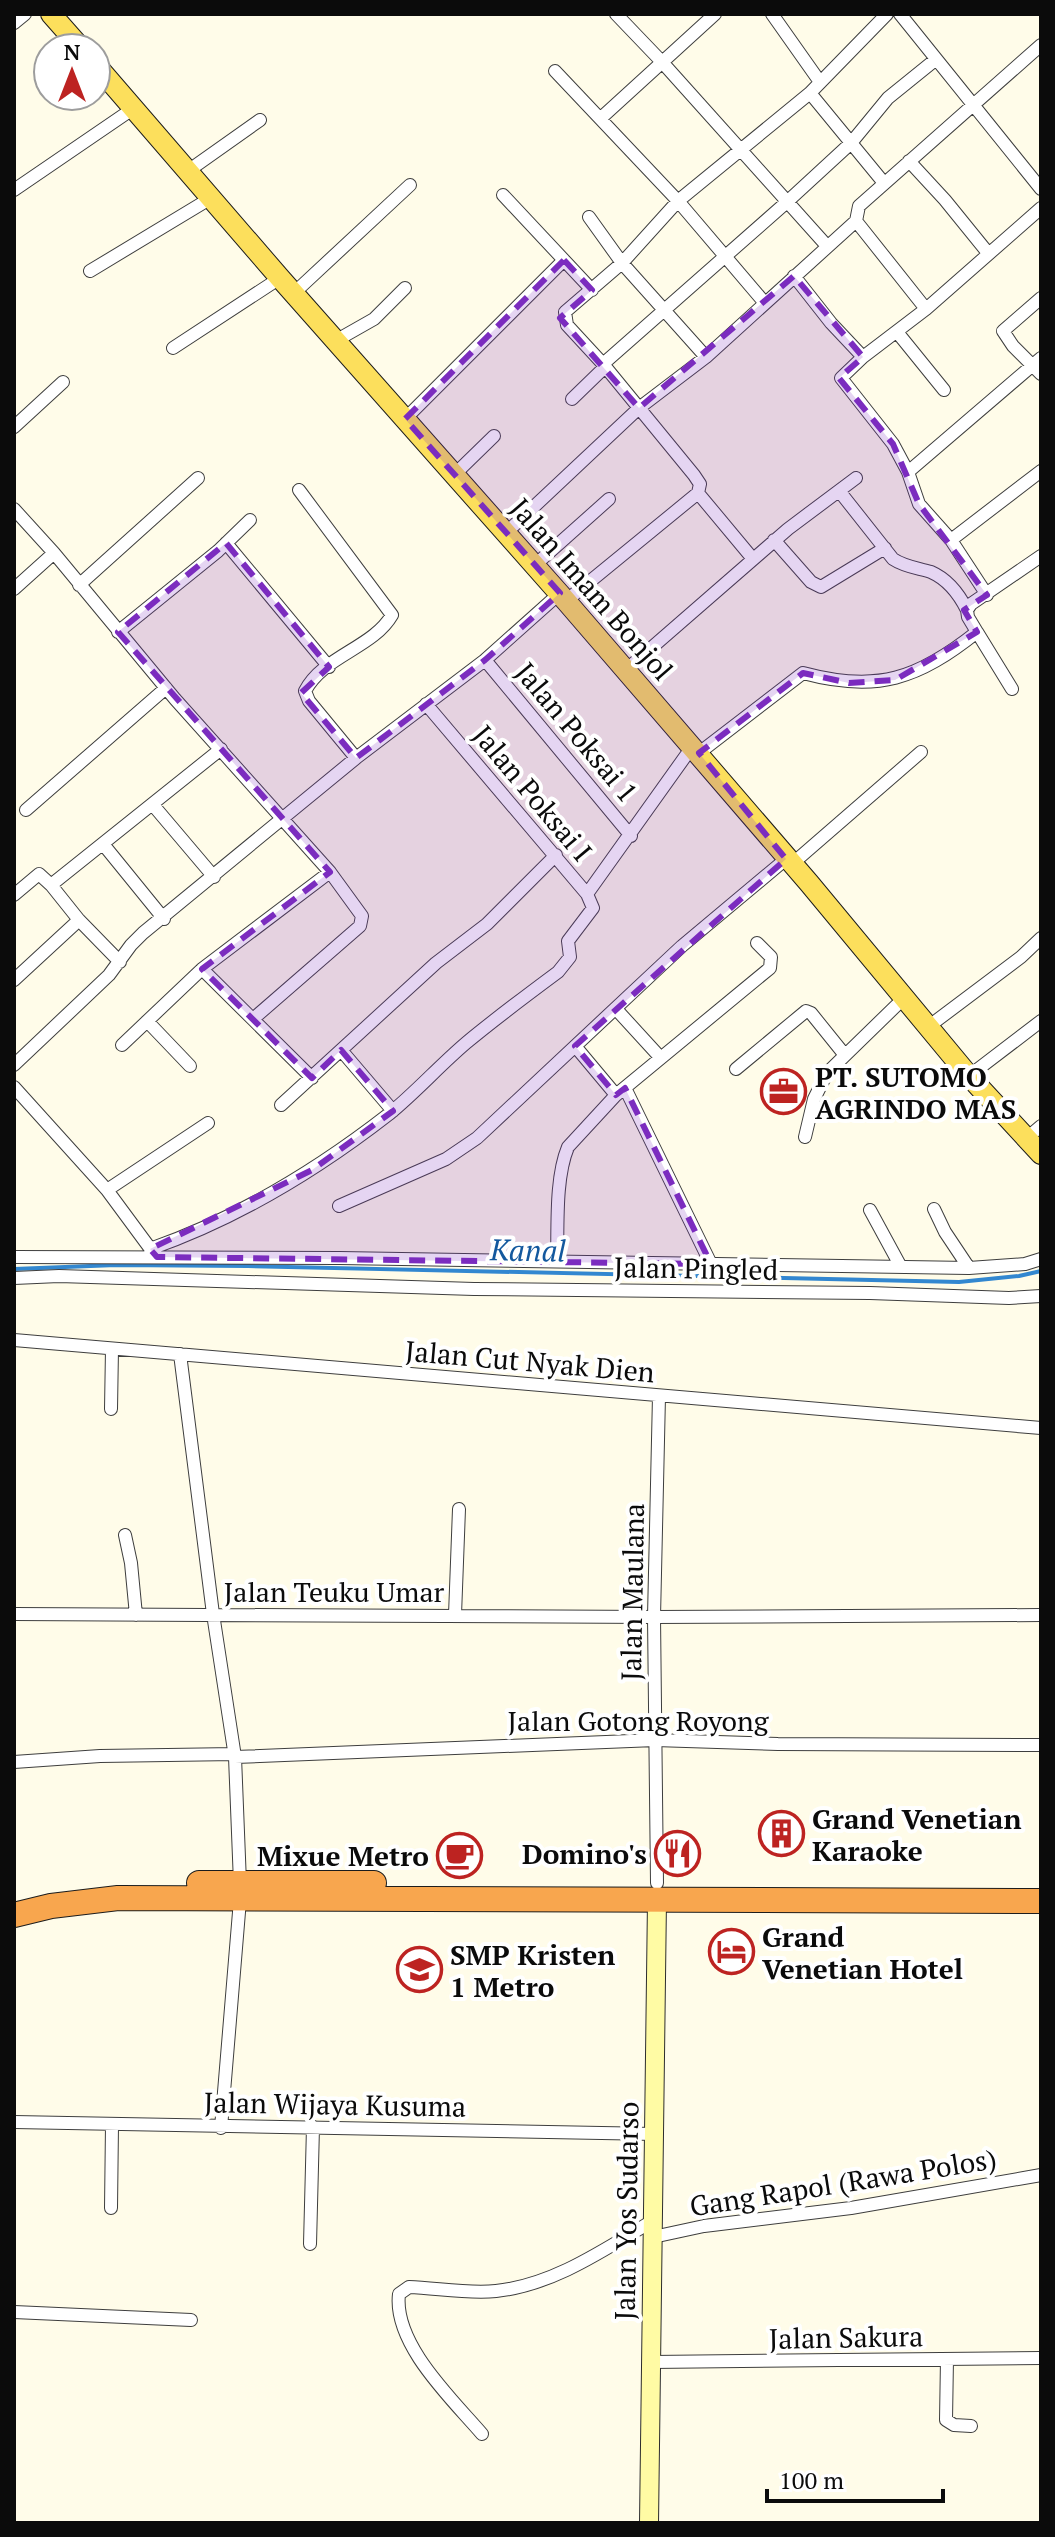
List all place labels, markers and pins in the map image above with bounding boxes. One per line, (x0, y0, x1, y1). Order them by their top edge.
place label: PT. SUTOMO AGRINDO MAS (815, 1058, 1016, 1127)
office icon: PT. SUTOMO AGRINDO MAS (760, 1068, 808, 1116)
place label: Grand Venetian Karaoke (812, 1800, 1021, 1869)
building icon: Grand Venetian Karaoke (757, 1810, 805, 1858)
restaurant icon: Domino's (654, 1829, 702, 1877)
cafe icon: Mixue Metro (436, 1831, 484, 1879)
place label: Domino's (522, 1835, 647, 1872)
place label: Mixue Metro (257, 1837, 429, 1874)
place label: Grand Venetian Hotel (762, 1918, 963, 1987)
hotel icon: Grand Venetian Hotel (707, 1928, 755, 1976)
place label: SMP Kristen 1 Metro (450, 1936, 615, 2005)
school or university icon: SMP Kristen 1 Metro (395, 1946, 443, 1994)

